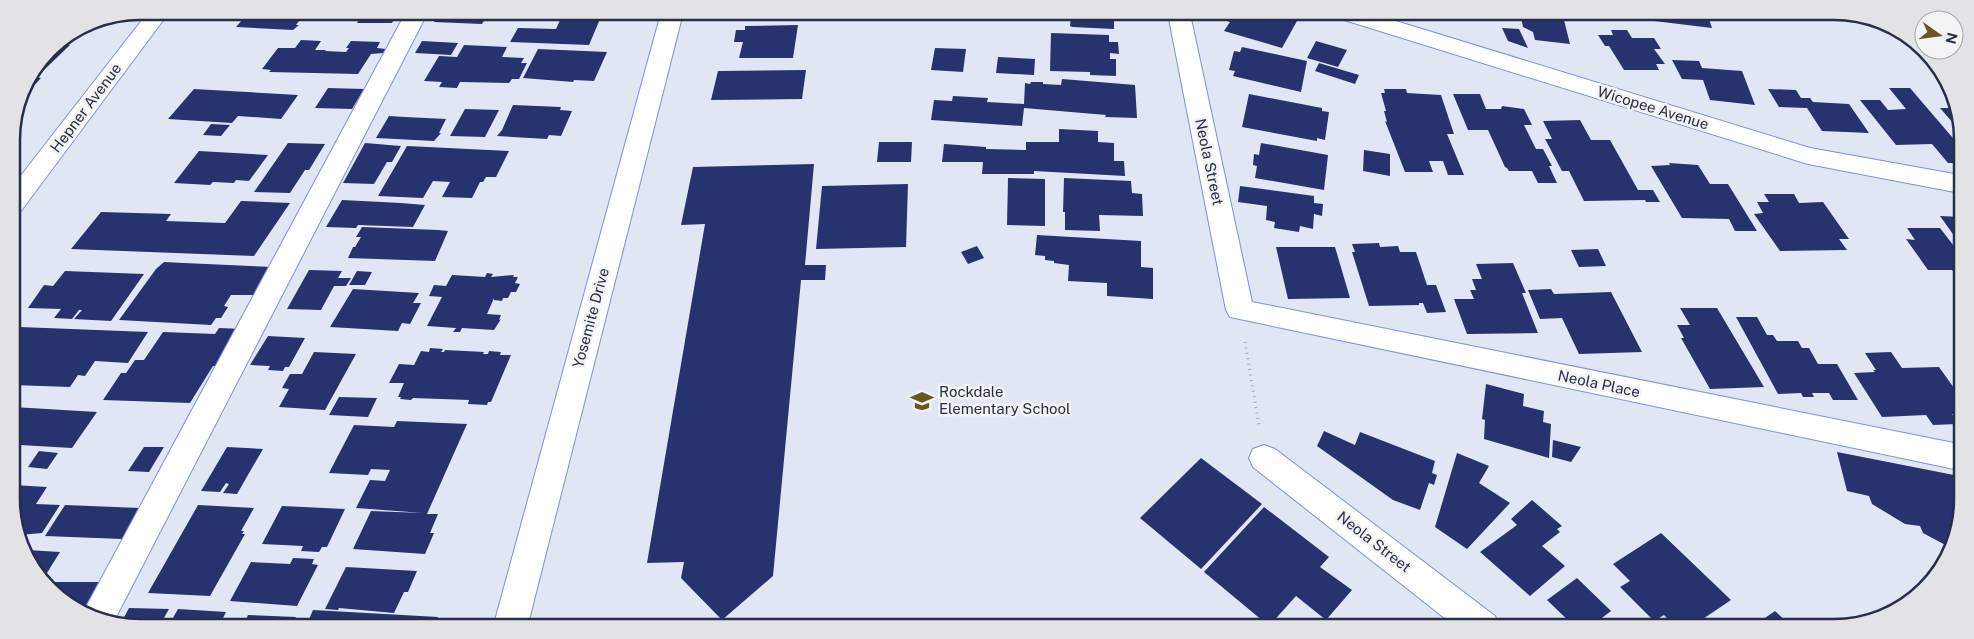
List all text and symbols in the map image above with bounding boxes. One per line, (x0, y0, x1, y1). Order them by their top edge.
north arrow (1914, 10, 1964, 60)
text: N (1943, 31, 1961, 45)
street label: Hepner Avenue (47, 60, 125, 156)
street label: Wicopee Avenue (1595, 82, 1711, 133)
street label: Neola Street (1192, 117, 1227, 207)
street label: Yosemite Drive (569, 266, 612, 370)
street label: Neola Place (1556, 367, 1642, 401)
place label: Rockdale Elementary School (939, 383, 1071, 417)
school or university icon: Rockdale Elementary School (909, 388, 935, 414)
street label: Neola Street (1334, 508, 1415, 576)

